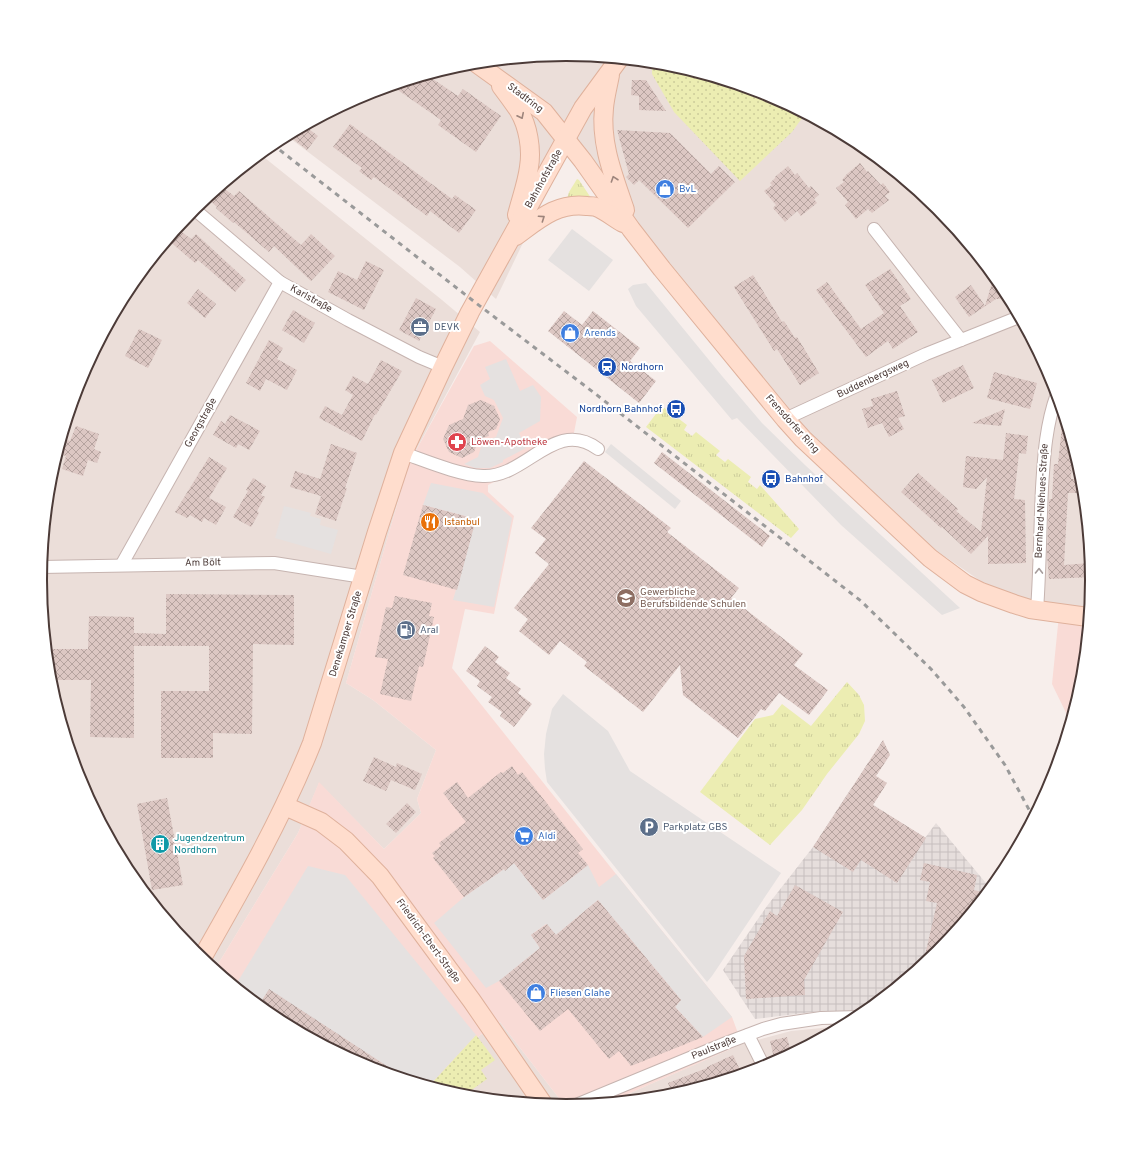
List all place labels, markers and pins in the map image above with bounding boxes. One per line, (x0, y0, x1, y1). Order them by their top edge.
shop icon: BvL (654, 178, 676, 200)
place label: BvL (679, 183, 696, 196)
office icon: DEVK (409, 316, 431, 338)
place label: DEVK (434, 321, 460, 334)
shop icon: Arends (559, 322, 581, 344)
place label: Arends (584, 327, 616, 340)
station icon: Nordhorn (596, 356, 618, 378)
place label: Nordhorn (621, 361, 664, 374)
bus stop icon: Nordhorn Bahnhof (665, 398, 687, 420)
place label: Nordhorn Bahnhof (579, 403, 663, 416)
pharmacy icon: Löwen-Apotheke (446, 431, 468, 453)
place label: Löwen-Apotheke (471, 436, 547, 449)
bus stop icon: Bahnhof (760, 468, 782, 490)
place label: Bahnhof (785, 473, 824, 486)
restaurant icon: Istanbul (419, 511, 441, 533)
place label: Istanbul (444, 516, 480, 529)
place label: Gewerbliche Berufsbildende Schulen (640, 586, 746, 611)
school or university icon: Gewerbliche Berufsbildende Schulen (615, 587, 637, 609)
fuel station icon: Aral (395, 619, 417, 641)
place label: Aral (420, 624, 438, 637)
parking icon: Parkplatz GBS (638, 816, 660, 838)
place label: Parkplatz GBS (663, 821, 728, 834)
supermarket icon: Aldi (513, 825, 535, 847)
place label: Aldi (538, 830, 556, 843)
place label: Jugendzentrum Nordhorn (174, 832, 245, 857)
building icon: Jugendzentrum Nordhorn (149, 833, 171, 855)
shop icon: Fliesen Glahe (525, 982, 547, 1004)
place label: Fliesen Glahe (550, 987, 610, 1000)

